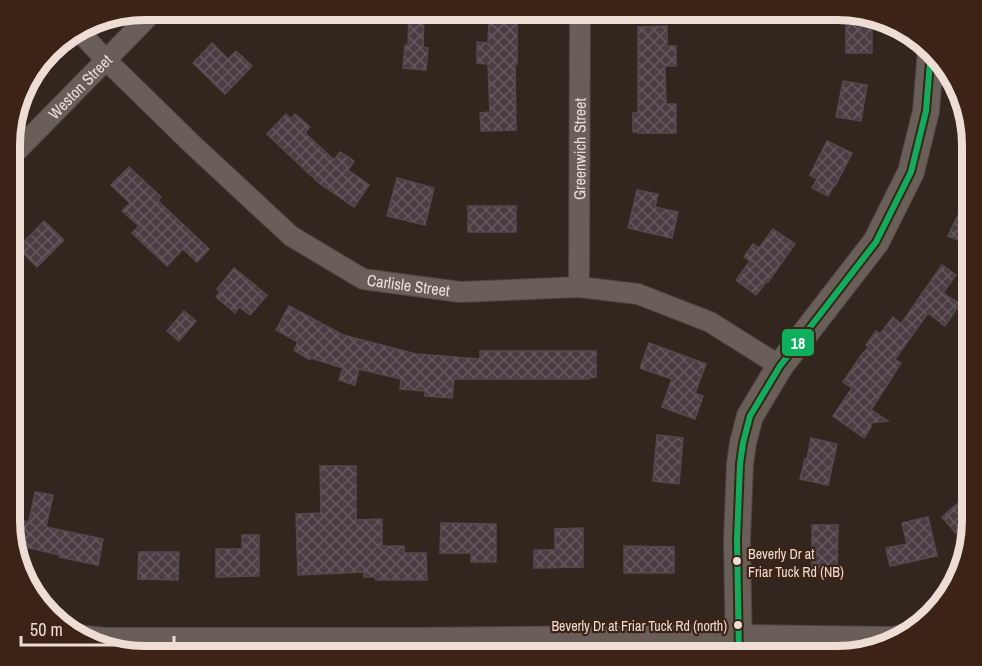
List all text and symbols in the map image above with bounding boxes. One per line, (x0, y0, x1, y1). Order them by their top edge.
street label: Weston Street (43, 49, 117, 124)
street label: Greenwich Street (568, 98, 591, 200)
street label: Carlisle Street (366, 269, 451, 302)
line badge: 18 (781, 328, 815, 357)
text: 18 (791, 332, 805, 354)
place label: Beverly Dr at Friar Tuck Rd (NB) (748, 545, 844, 581)
marker: Beverly Dr at Friar Tuck Rd (NB) (731, 555, 743, 567)
scale bar (21, 609, 174, 647)
text: 50 m (30, 617, 63, 642)
place label: Beverly Dr at Friar Tuck Rd (north) (551, 617, 727, 635)
marker: Beverly Dr at Friar Tuck Rd (north) (732, 619, 744, 631)

